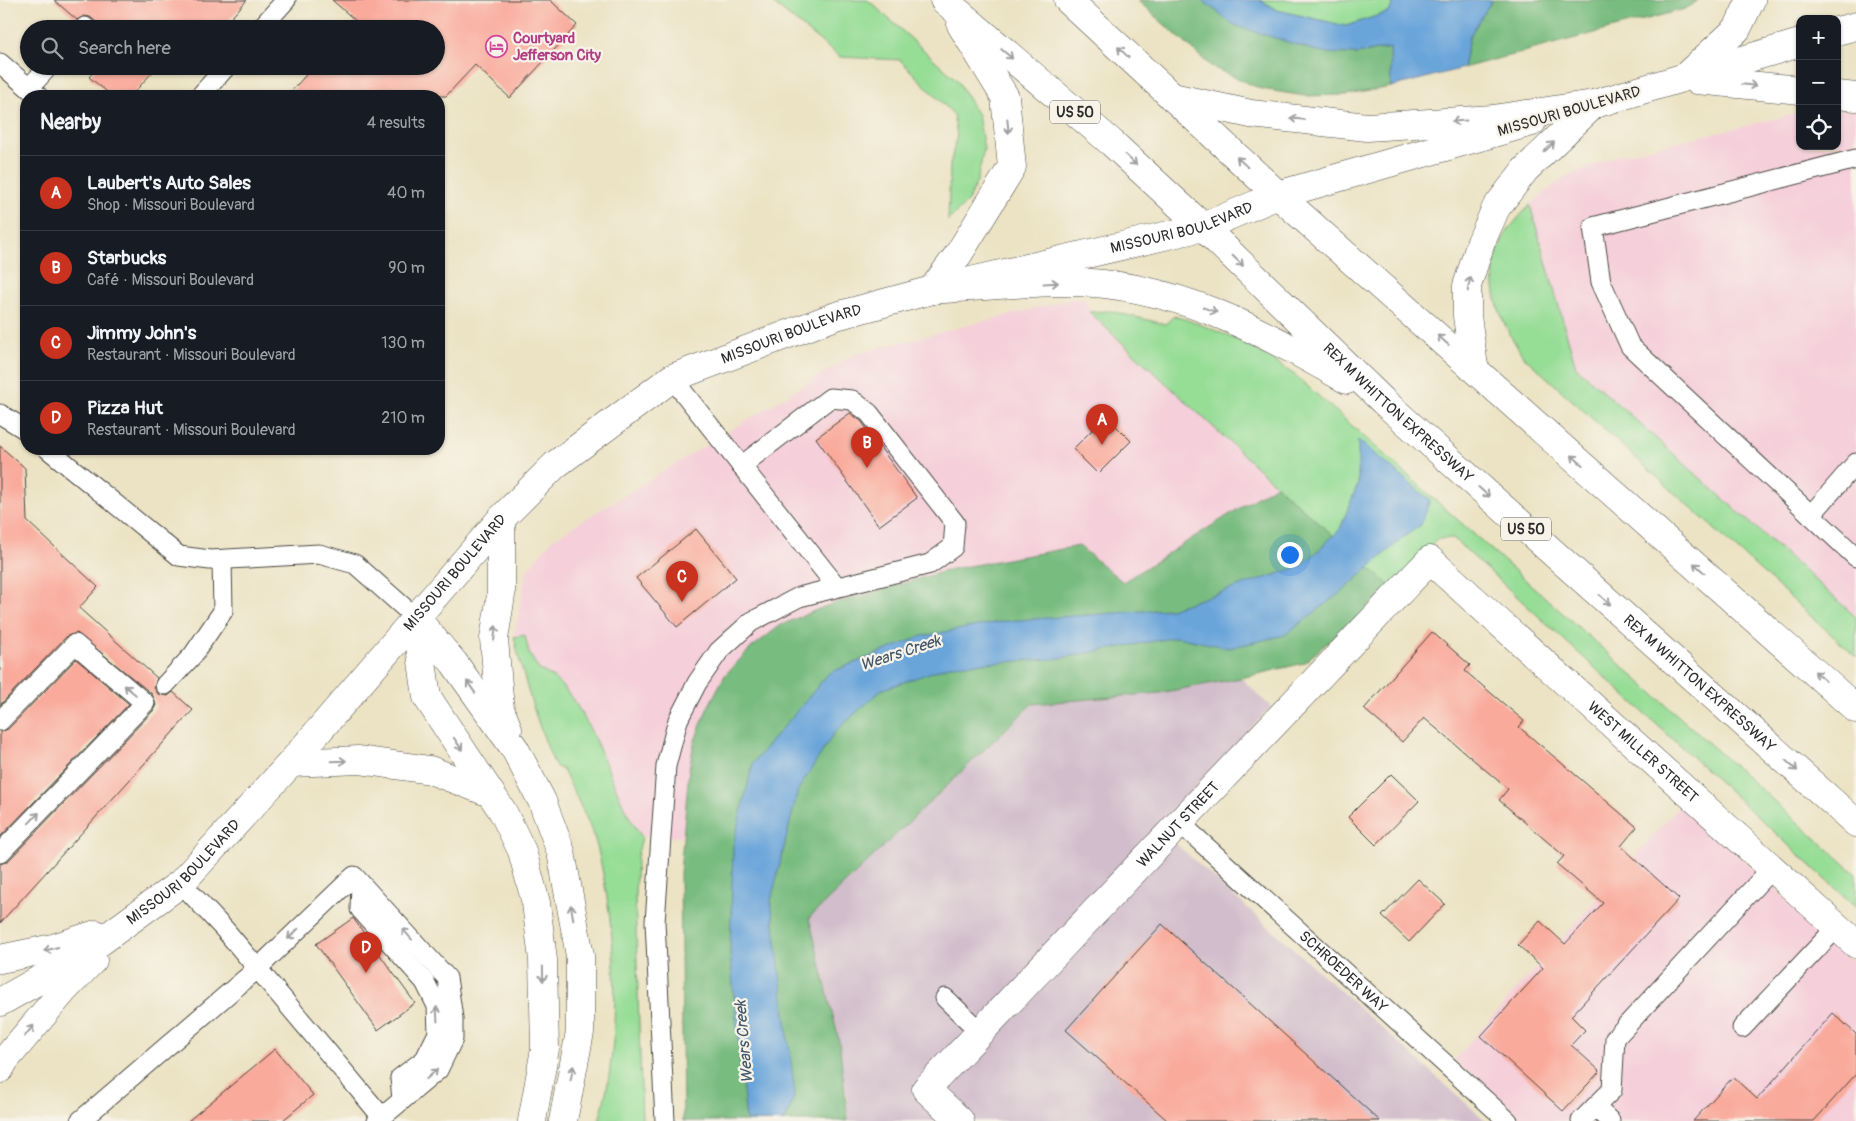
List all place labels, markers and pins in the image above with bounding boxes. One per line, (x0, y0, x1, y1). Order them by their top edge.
place label: Courtyard Jefferson City (513, 29, 601, 65)
hotel icon: Courtyard Jefferson City (485, 35, 509, 59)
pin: A (1086, 404, 1118, 445)
pin: B (851, 427, 883, 468)
pin: C (666, 561, 698, 602)
pin: D (350, 932, 382, 973)

